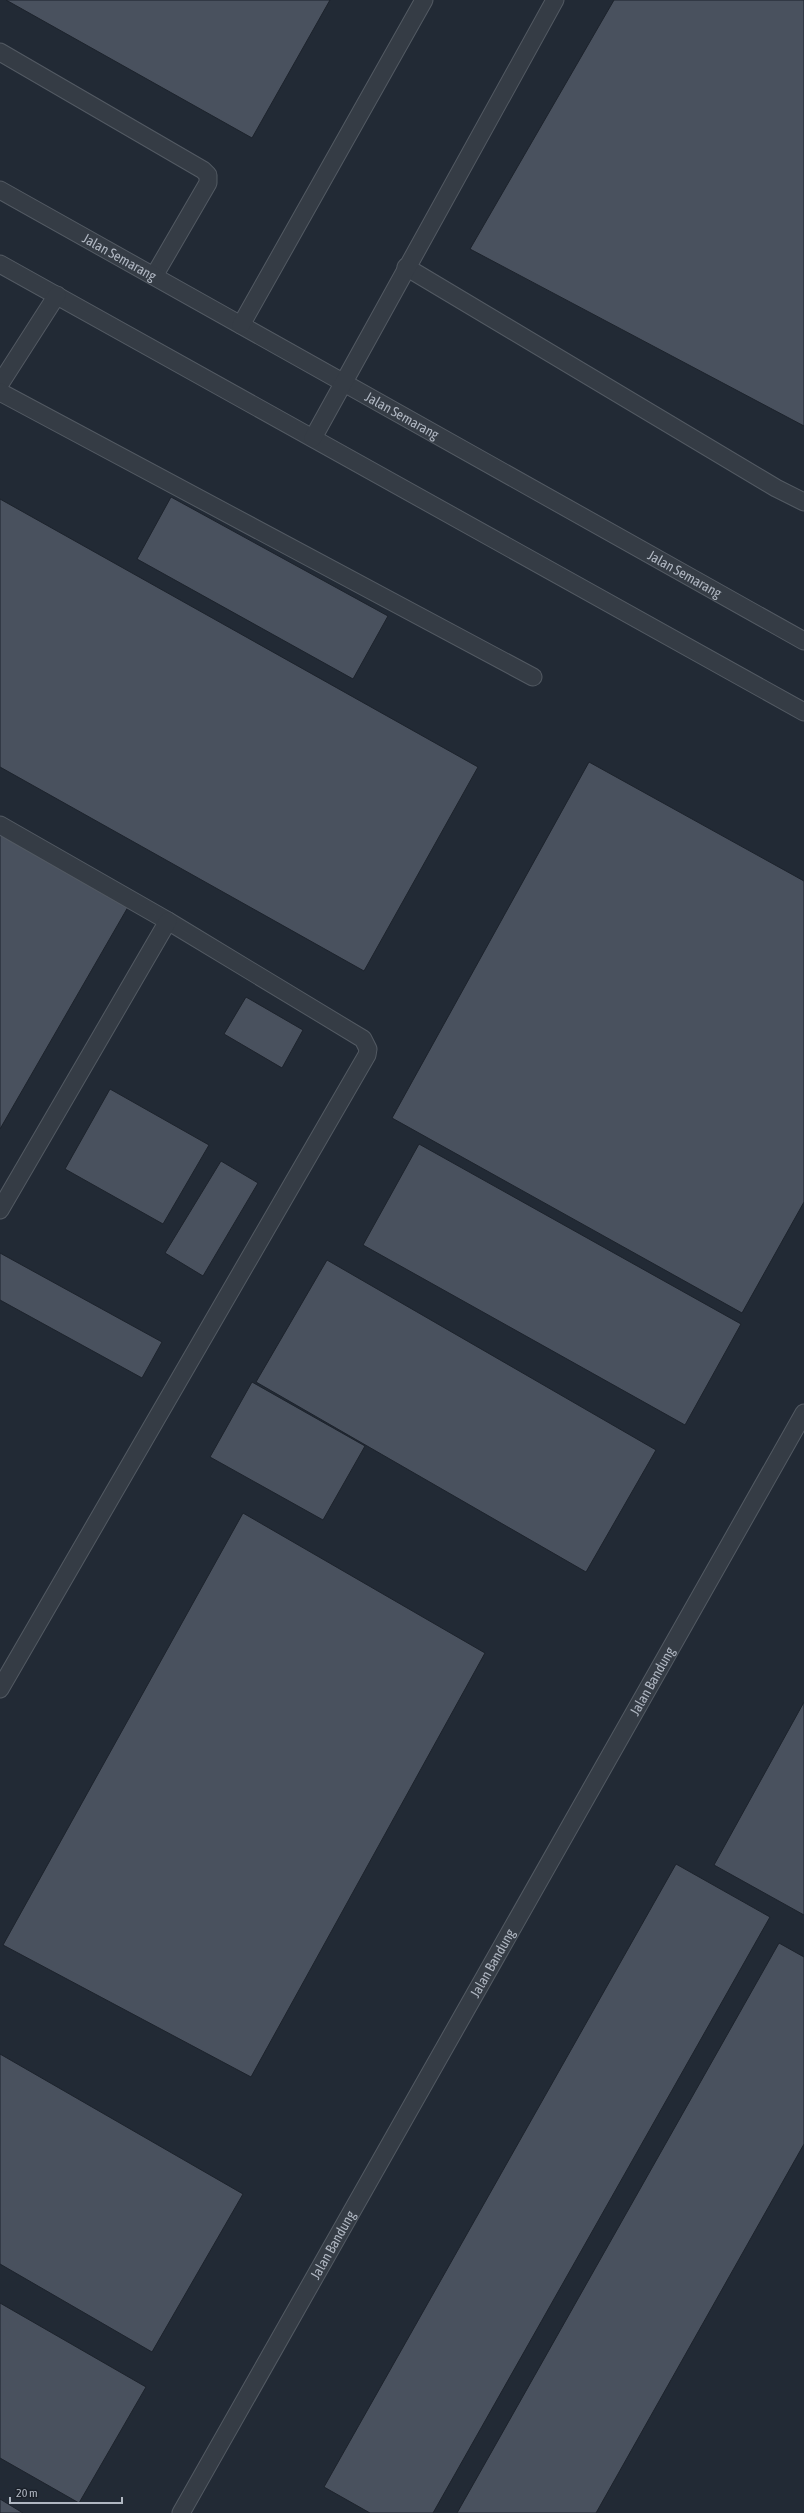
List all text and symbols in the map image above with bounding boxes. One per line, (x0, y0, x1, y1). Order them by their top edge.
street label: Jalan Semarang (80, 230, 159, 284)
street label: Jalan Semarang (362, 388, 442, 443)
street label: Jalan Semarang (645, 547, 724, 601)
street label: Jalan Bandung (626, 1644, 678, 1718)
street label: Jalan Bandung (467, 1926, 518, 2000)
street label: Jalan Bandung (307, 2208, 359, 2282)
scale bar (10, 2479, 122, 2505)
text: 20 m (16, 2486, 38, 2500)

